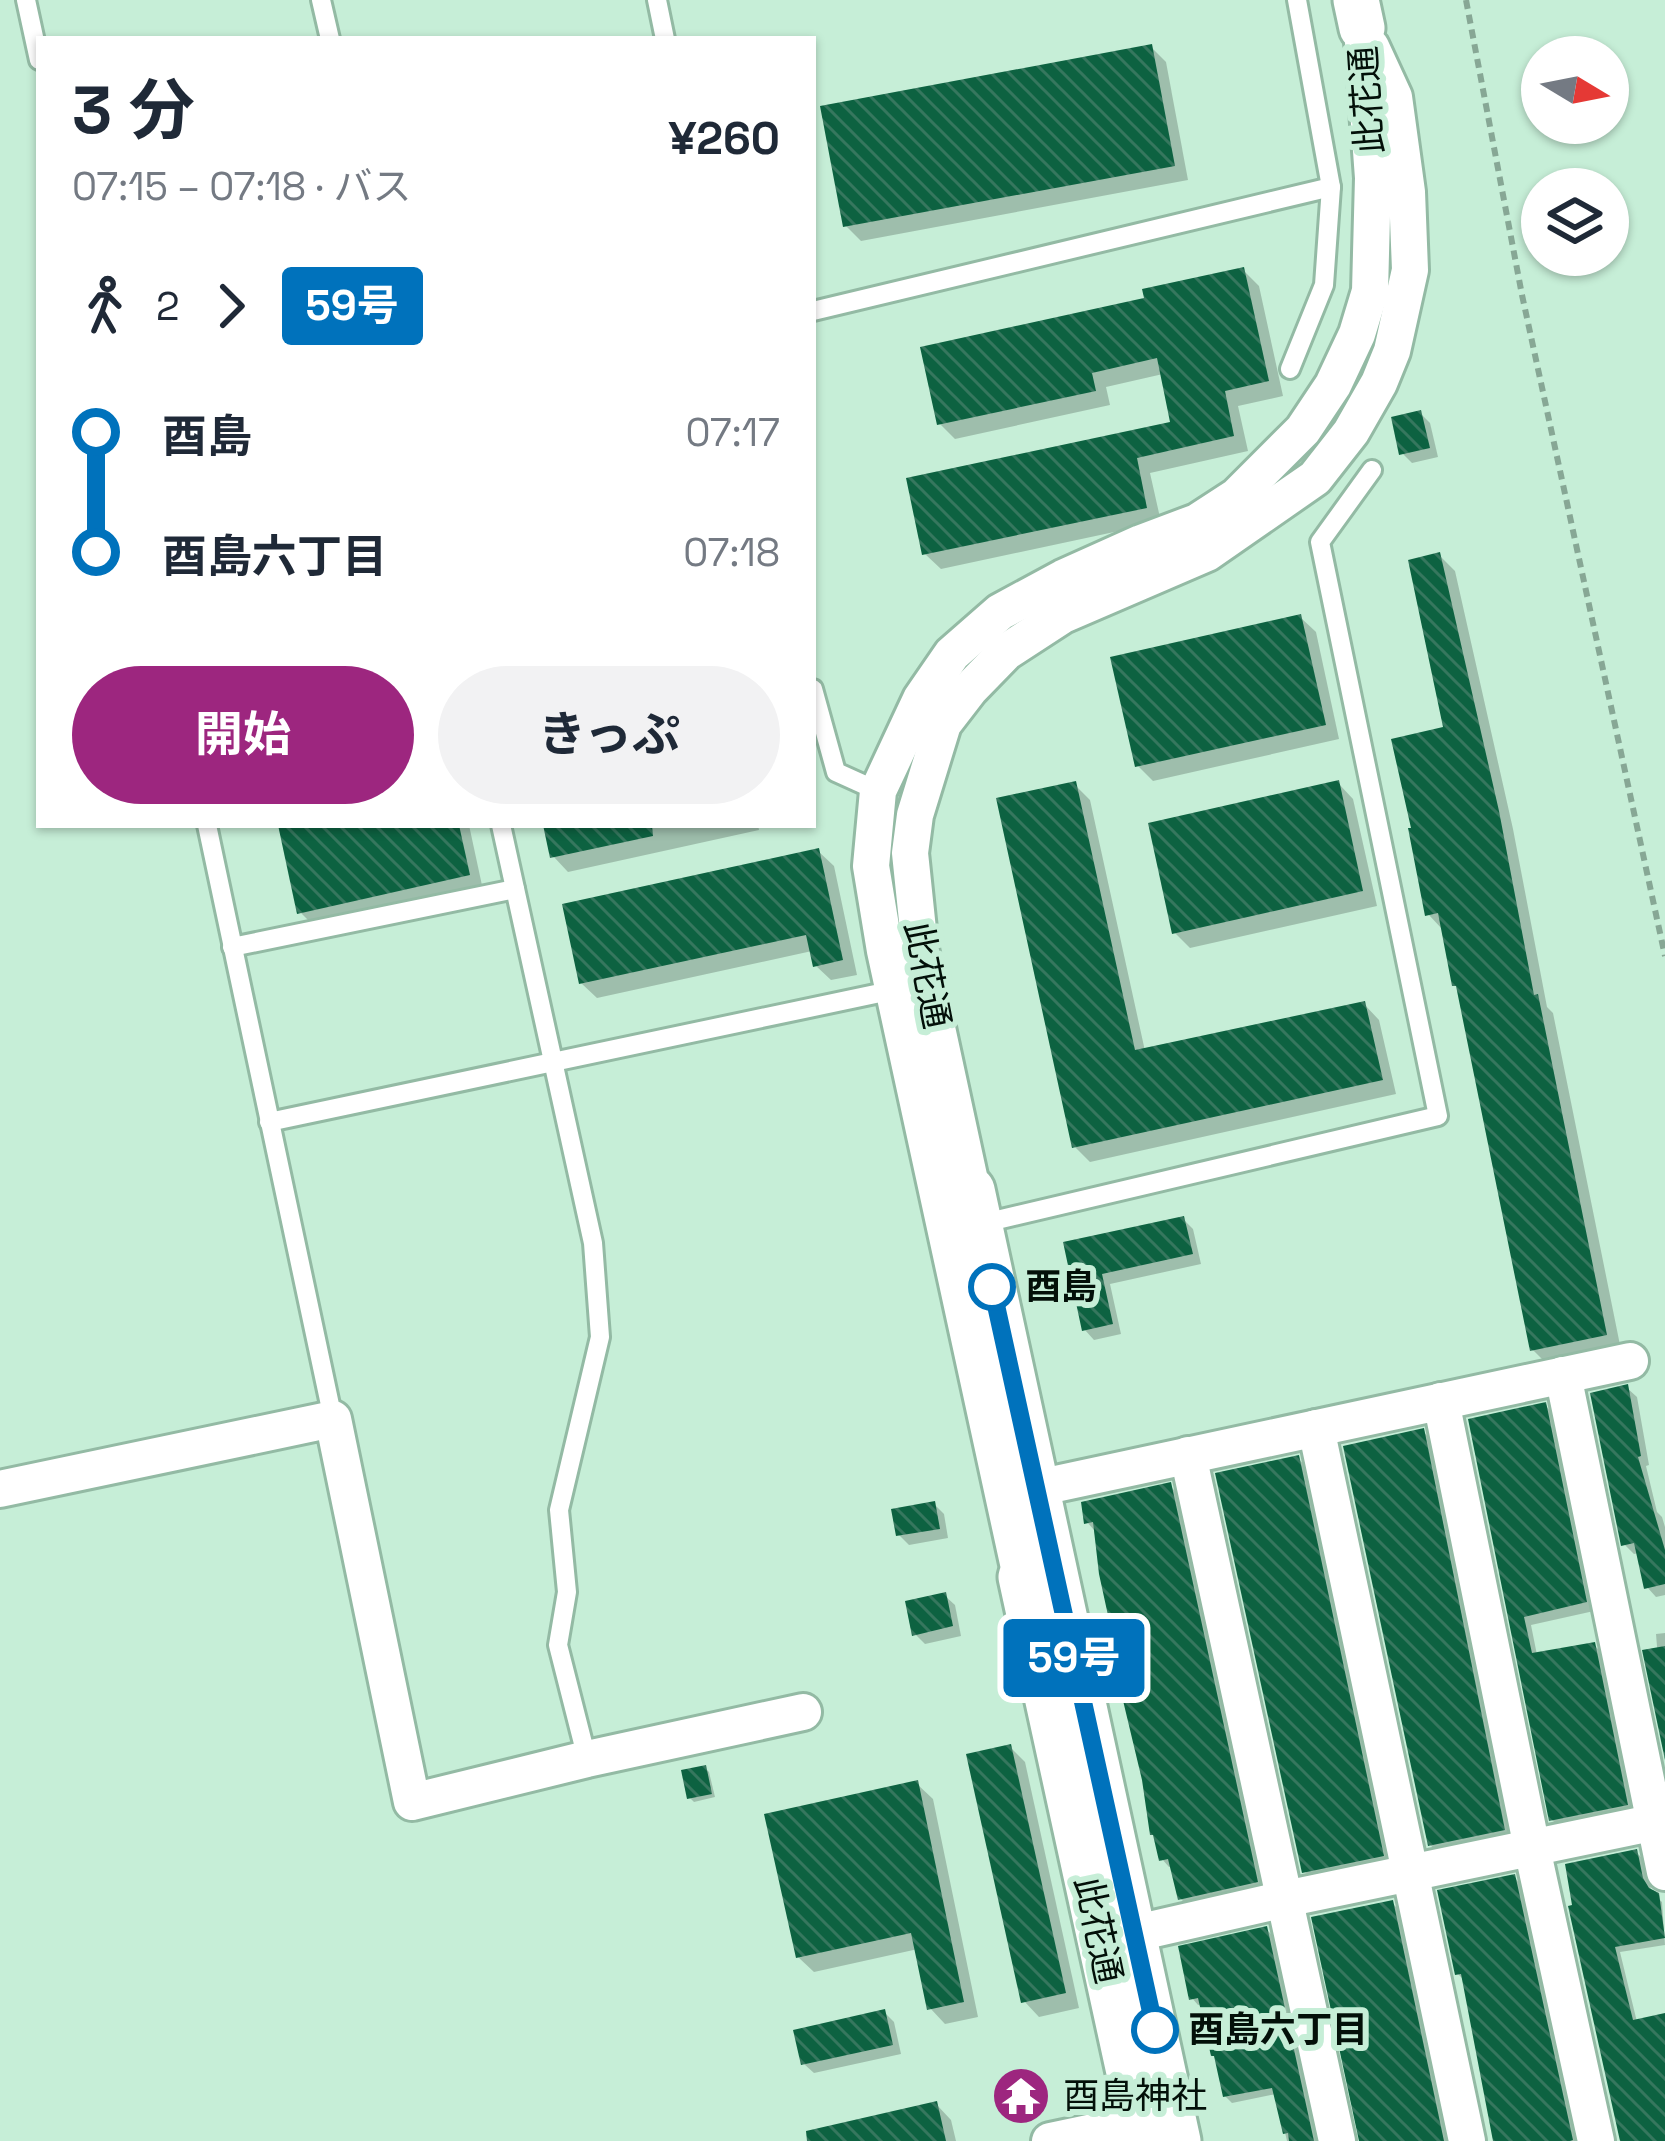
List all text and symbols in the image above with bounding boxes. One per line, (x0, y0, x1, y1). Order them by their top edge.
north arrow (1521, 36, 1629, 144)
map controls (1521, 36, 1629, 276)
street label: 此花通 (1340, 45, 1394, 155)
text: 3 分 (72, 68, 195, 152)
text: ¥260 (668, 110, 780, 167)
text: 07:15 – 07:18 · バス (72, 162, 411, 211)
button: layers (1521, 168, 1629, 276)
icon: walk (72, 273, 138, 339)
icon: forward (198, 273, 264, 339)
text: 59号 (306, 279, 399, 332)
text: 2 (156, 282, 180, 331)
text: 酉島 (162, 408, 252, 465)
text: 07:17 (686, 408, 780, 457)
text: 酉島六丁目 (162, 528, 387, 585)
text: 07:18 (683, 528, 780, 577)
button: 開始 (72, 666, 414, 804)
button: きっぷ (438, 666, 780, 804)
street label: 此花通 (894, 918, 960, 1032)
place label: 酉島 (1025, 1264, 1097, 1310)
marker: 酉島 (970, 1265, 1014, 1309)
line badge: 59号 (1005, 1619, 1143, 1697)
text: 59号 (1027, 1631, 1121, 1684)
street label: 此花通 (1064, 1872, 1132, 1988)
place label: 酉島六丁目 (1188, 2007, 1368, 2053)
marker: 酉島六丁目 (1133, 2008, 1177, 2052)
temple icon: 酉島神社 (990, 2065, 1052, 2127)
place label: 酉島神社 (1063, 2073, 1207, 2119)

